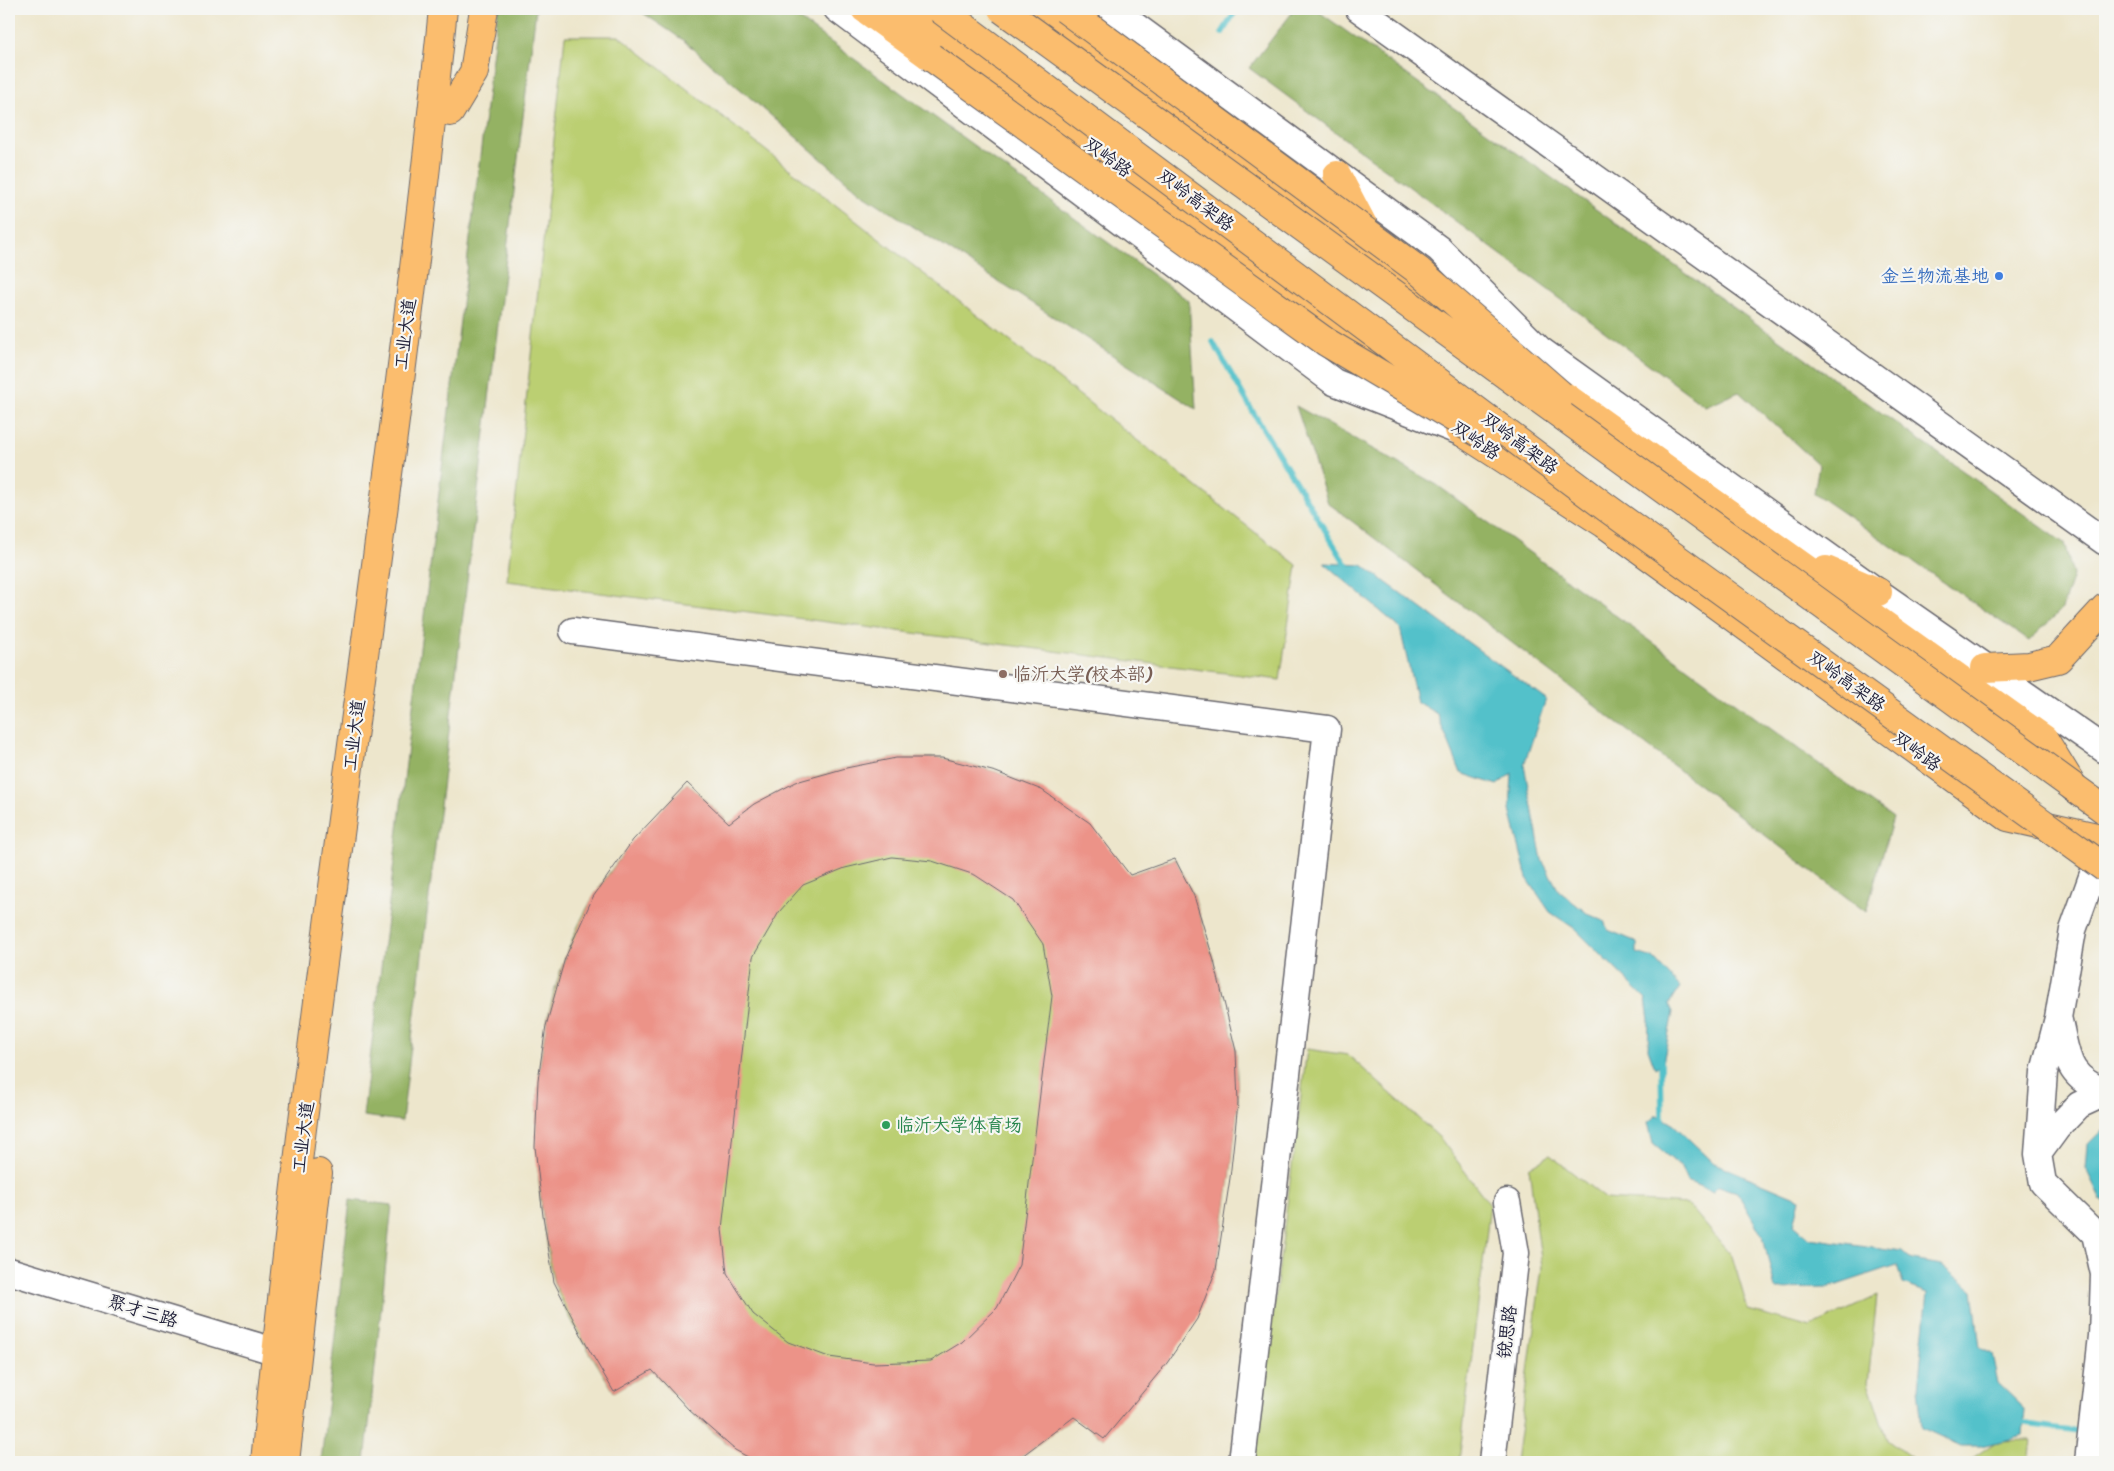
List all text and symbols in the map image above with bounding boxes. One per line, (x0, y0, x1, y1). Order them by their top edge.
street label: 双岭路 (1077, 128, 1139, 186)
street label: 双岭高架路 (1150, 160, 1242, 240)
place label: 金兰物流基地 (1881, 260, 1989, 292)
marker: 金兰物流基地 (1993, 270, 2005, 282)
street label: 工业大道 (385, 296, 425, 372)
street label: 双岭高架路 (1474, 403, 1566, 483)
street label: 双岭路 (1445, 411, 1507, 469)
street label: 双岭高架路 (1801, 642, 1893, 720)
place label: 临沂大学(校本部) (1013, 658, 1153, 690)
marker: 临沂大学(校本部) (997, 668, 1009, 680)
street label: 工业大道 (334, 697, 374, 773)
street label: 双岭路 (1886, 722, 1948, 780)
street label: 工业大道 (283, 1099, 323, 1175)
place label: 临沂大学体育场 (896, 1109, 1022, 1141)
marker: 临沂大学体育场 (880, 1119, 892, 1131)
street label: 聚才三路 (104, 1285, 182, 1337)
street label: 锐思路 (1488, 1303, 1526, 1361)

